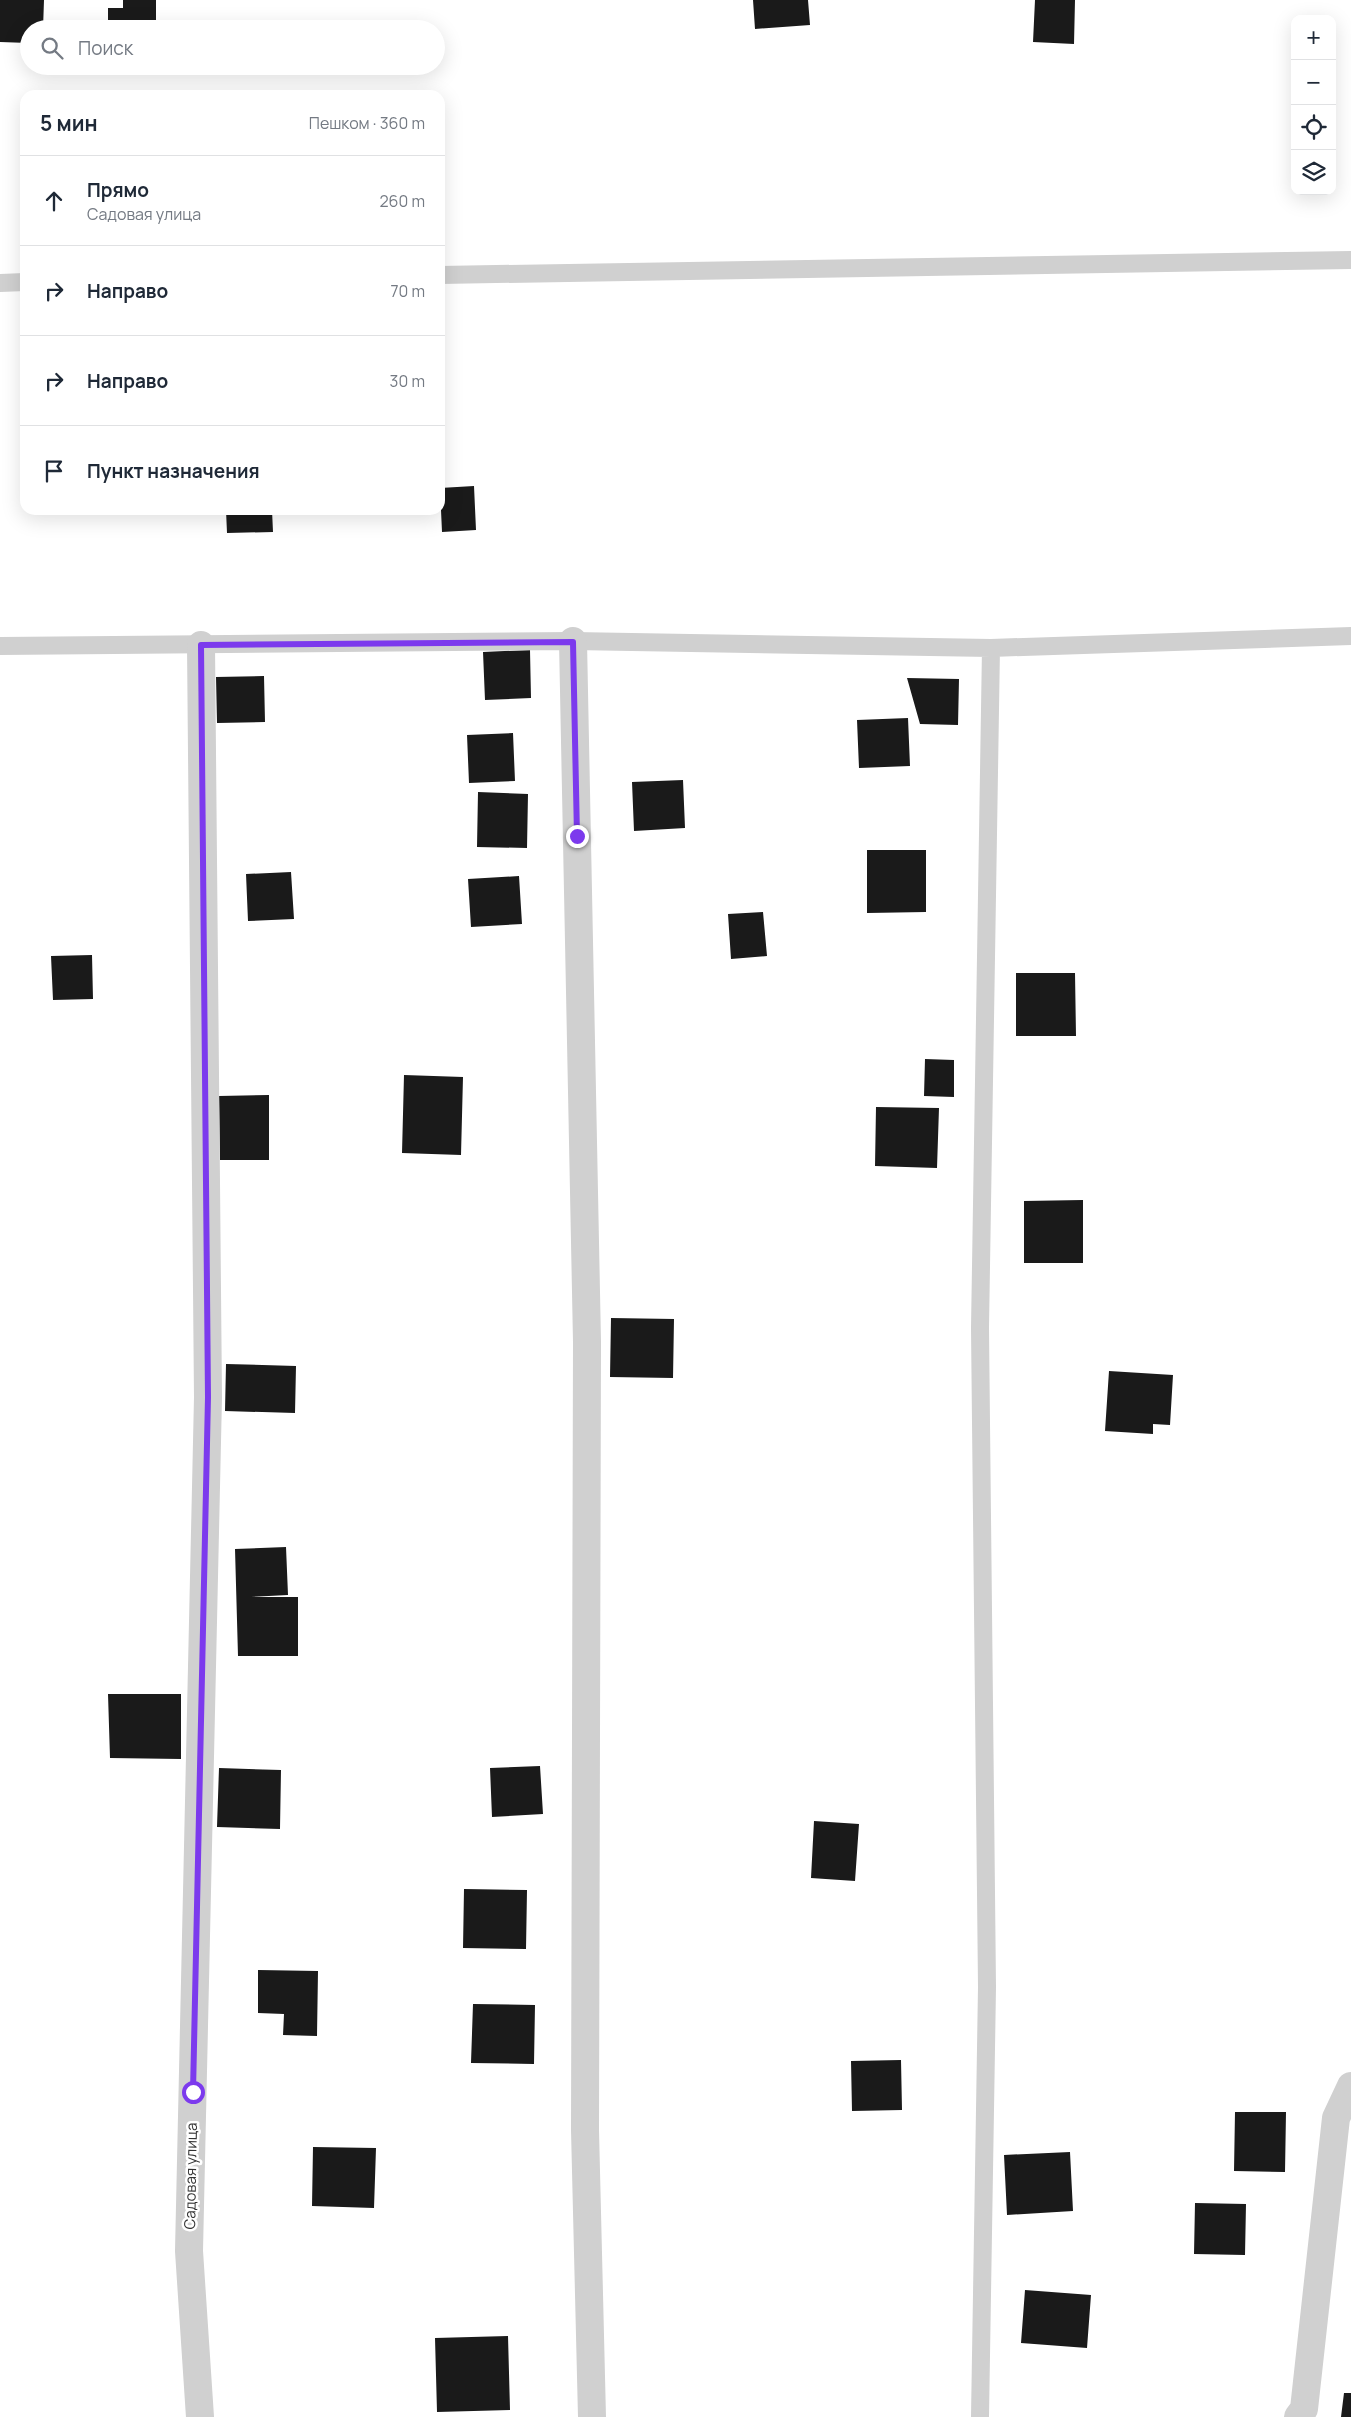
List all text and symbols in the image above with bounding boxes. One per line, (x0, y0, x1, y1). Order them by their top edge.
map controls (1291, 15, 1336, 195)
button: + (1291, 15, 1336, 60)
search box (20, 20, 445, 75)
icon: search (38, 34, 66, 62)
text: Поиск (78, 35, 133, 61)
button: − (1291, 60, 1336, 105)
button: locate (1291, 105, 1336, 150)
text: 5 мин (40, 109, 98, 137)
text: Пешком · 360 m (309, 112, 425, 134)
button: layers (1291, 150, 1336, 195)
text: Прямо (87, 177, 149, 203)
icon: ahead (40, 187, 68, 215)
text: 260 m (379, 190, 425, 212)
text: Садовая улица (87, 203, 201, 225)
icon: right (40, 277, 68, 305)
text: Направо (87, 278, 168, 304)
text: 70 m (390, 280, 425, 302)
icon: right (40, 367, 68, 395)
text: Направо (87, 368, 168, 394)
text: 30 m (390, 370, 425, 392)
icon: arrive (40, 457, 68, 485)
text: Пункт назначения (87, 458, 260, 484)
route end (566, 825, 589, 848)
route start (182, 2081, 205, 2104)
street label: Садовая улица (179, 2122, 202, 2230)

